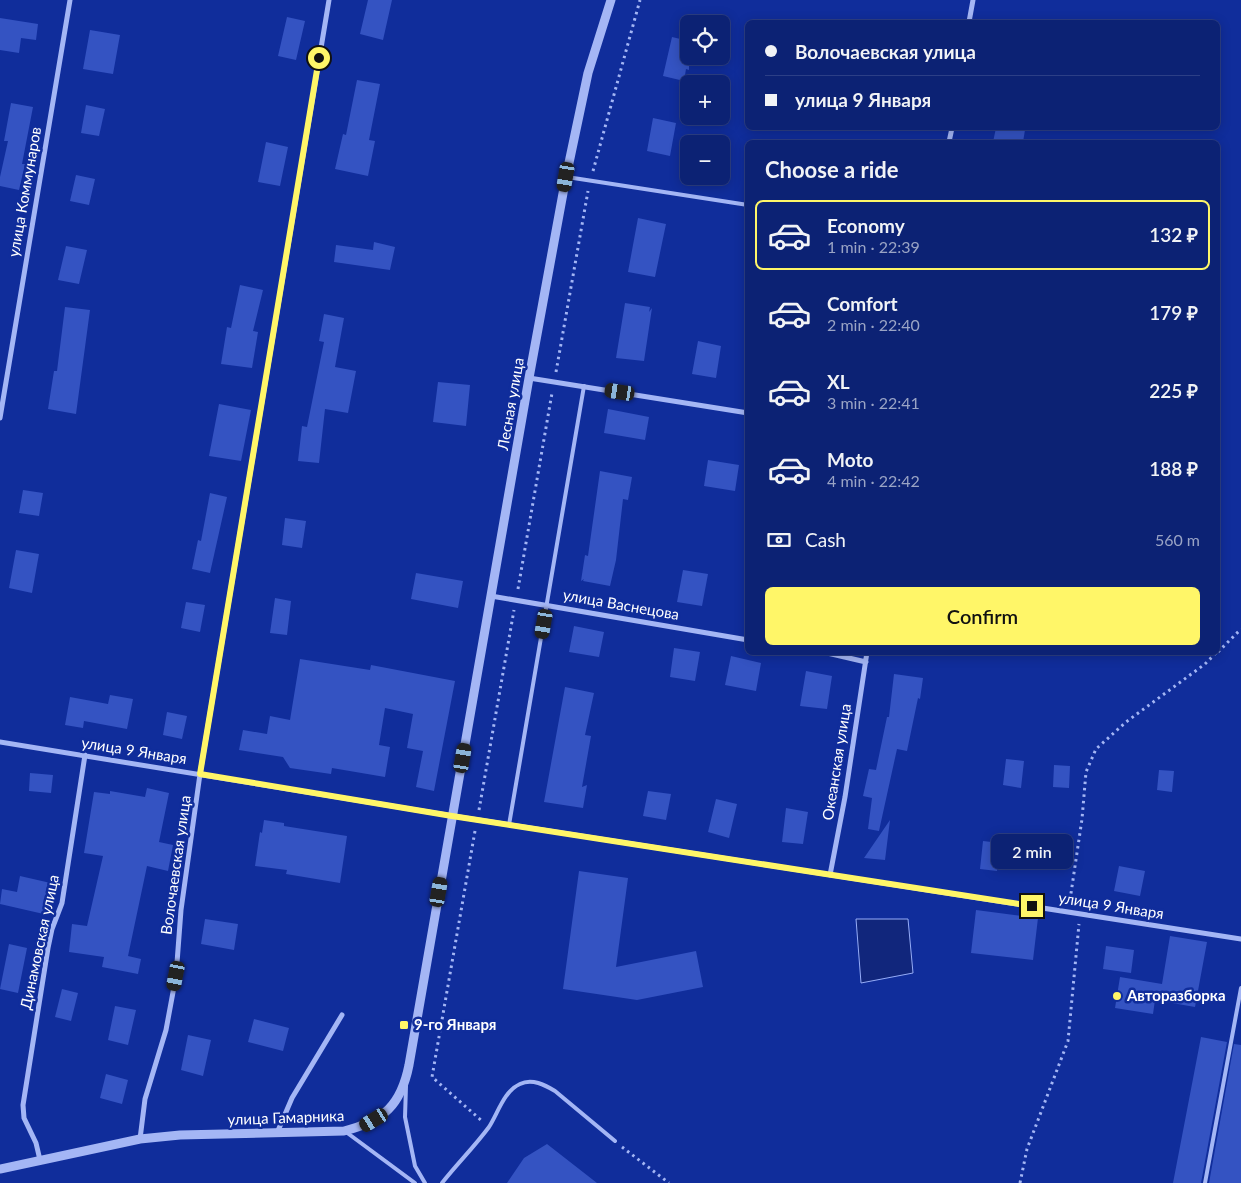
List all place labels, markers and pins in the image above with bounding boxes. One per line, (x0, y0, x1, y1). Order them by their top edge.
place label: Авторазборка (1126, 986, 1226, 1004)
marker: Авторазборка (1111, 990, 1123, 1002)
place label: 9-го Января (414, 1015, 496, 1033)
marker: 9-го Января (398, 1019, 410, 1031)

